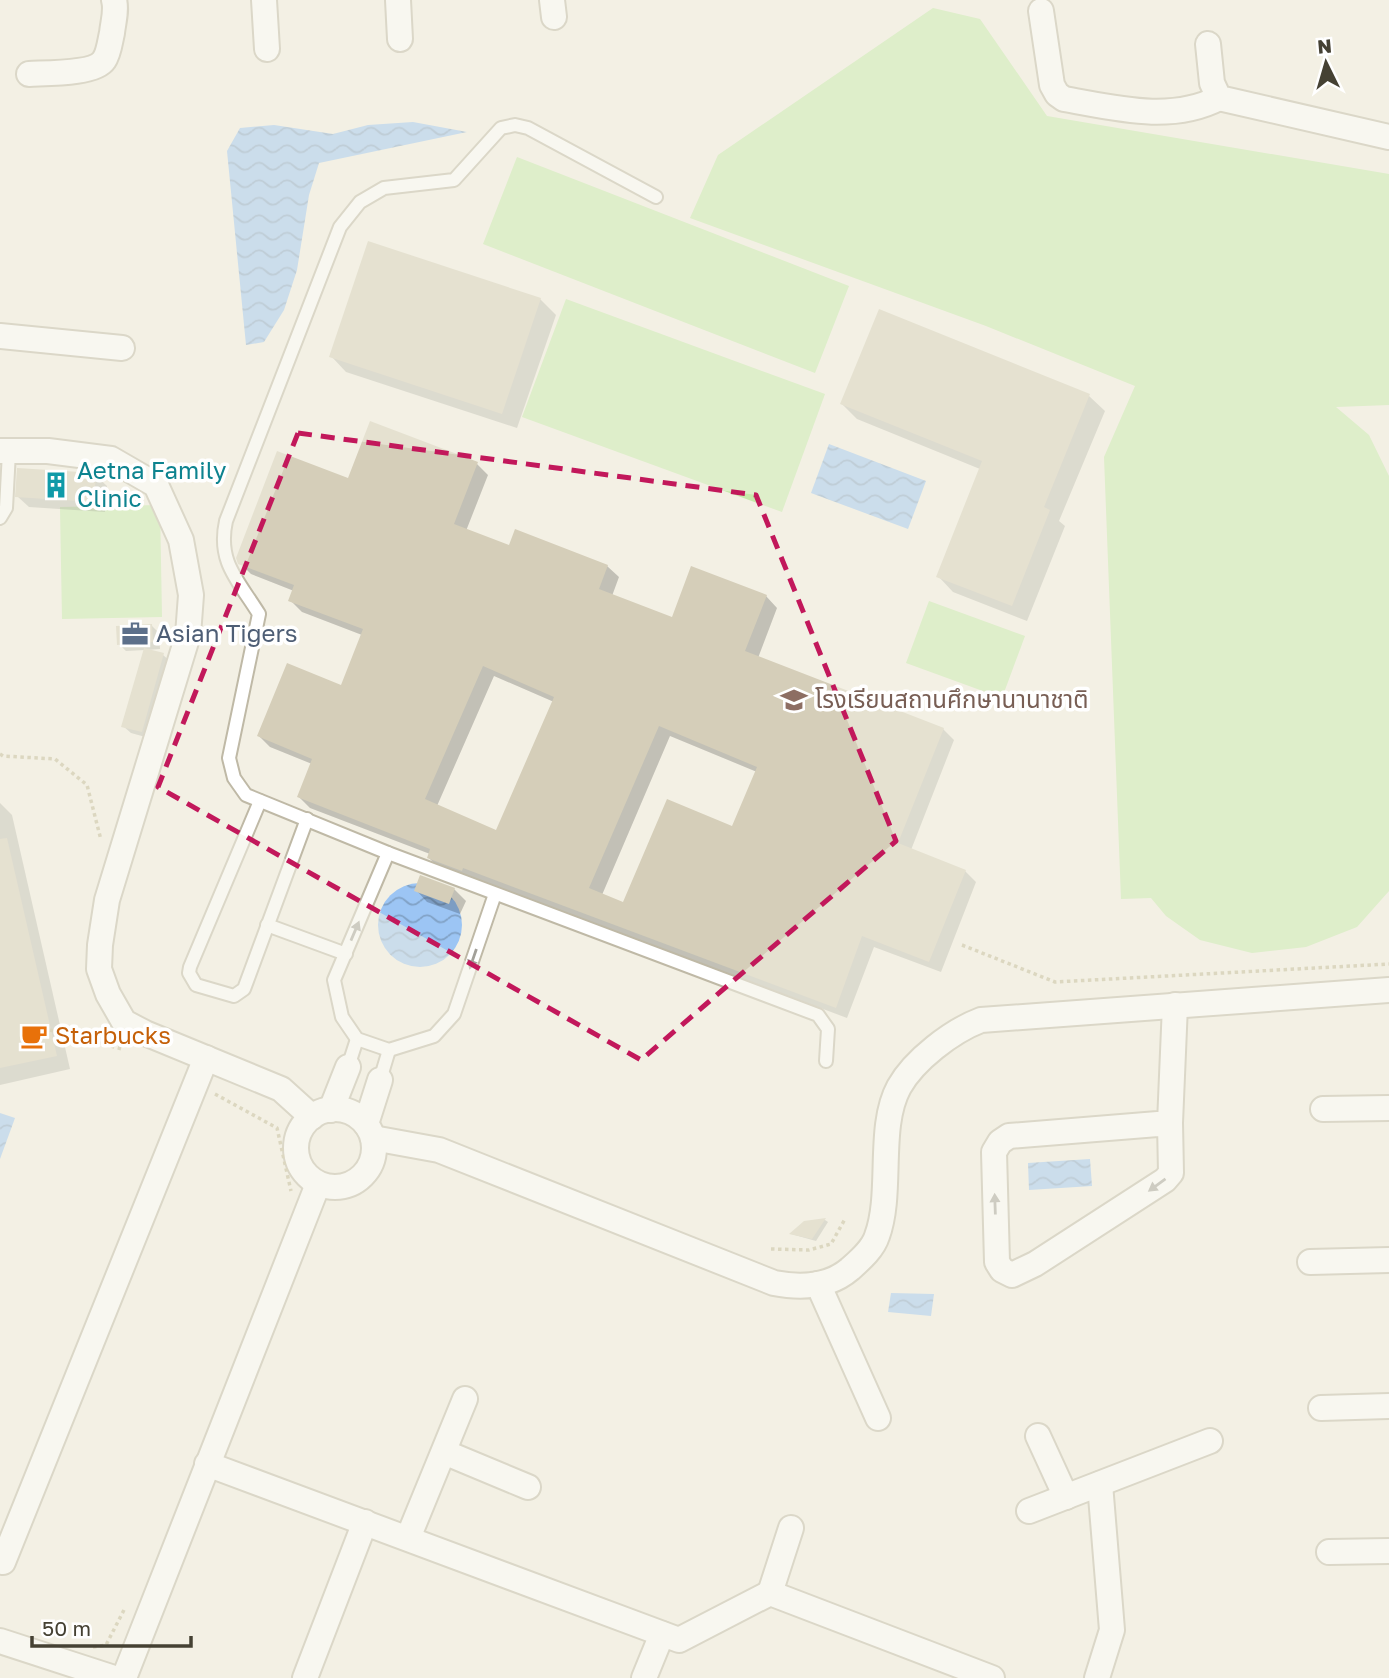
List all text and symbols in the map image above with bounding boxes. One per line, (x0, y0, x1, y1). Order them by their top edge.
north arrow (1291, 28, 1361, 98)
text: N (1316, 33, 1333, 58)
place label: Aetna Family Clinic (77, 455, 226, 512)
building icon: Aetna Family Clinic (41, 470, 71, 500)
place label: Asian Tigers (156, 618, 298, 647)
office icon: Asian Tigers (120, 619, 150, 649)
place label: โรงเรียนสถานศึกษานานาชาติ (815, 684, 1089, 713)
school or university icon: โรงเรียนสถานศึกษานานาชาติ (779, 685, 809, 715)
one-way arrow (350, 921, 361, 942)
one-way arrow (467, 948, 478, 969)
place label: Starbucks (55, 1020, 171, 1049)
cafe icon: Starbucks (19, 1021, 49, 1051)
one-way arrow (1148, 1178, 1166, 1192)
one-way arrow (990, 1192, 1001, 1214)
scale bar (32, 1604, 191, 1648)
text: 50 m (42, 1615, 91, 1641)

